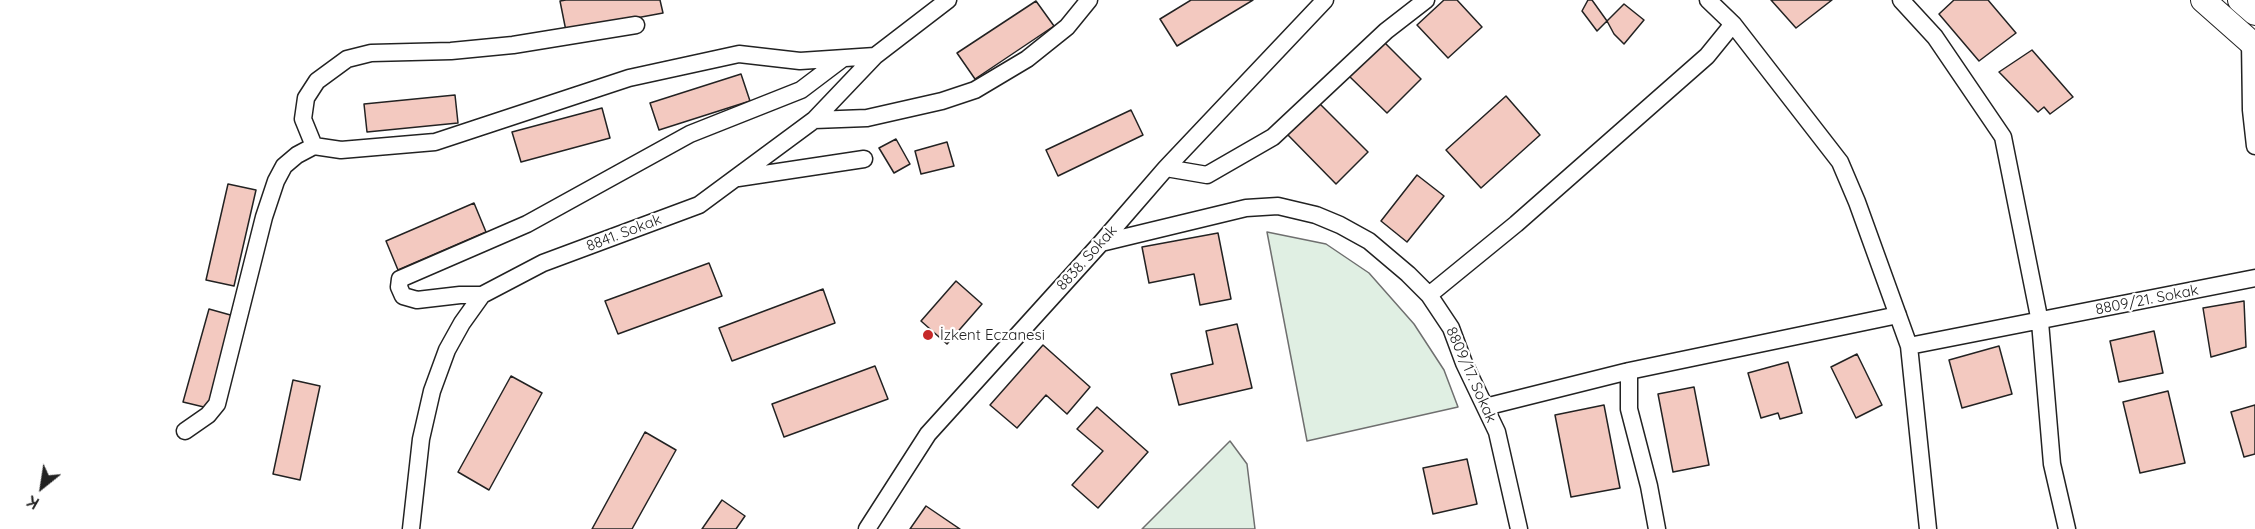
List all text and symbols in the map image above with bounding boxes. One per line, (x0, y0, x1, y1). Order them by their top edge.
street label: 8841. Sokak (584, 210, 664, 256)
street label: 8838. Sokak (1053, 222, 1121, 294)
street label: 8809/21. Sokak (2094, 281, 2200, 319)
street label: 8809/17. Sokak (1442, 324, 1500, 426)
place label: İzkent Eczanesi (940, 326, 1045, 344)
marker: İzkent Eczanesi (921, 328, 935, 342)
north arrow (12, 457, 72, 517)
text: K (23, 491, 43, 514)

